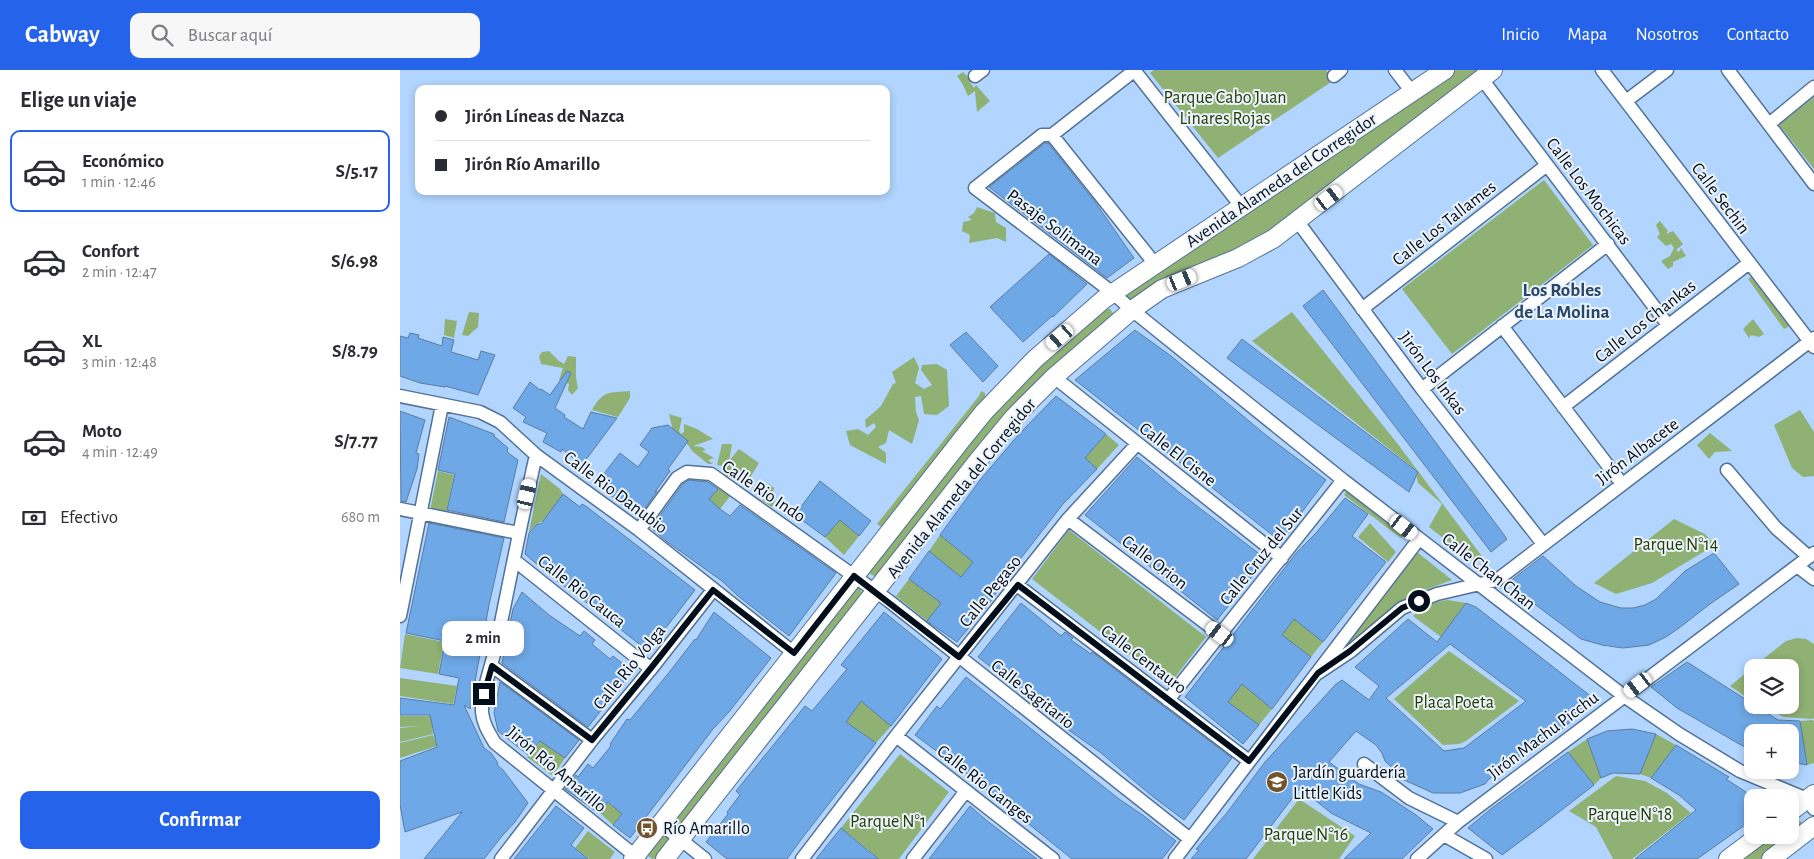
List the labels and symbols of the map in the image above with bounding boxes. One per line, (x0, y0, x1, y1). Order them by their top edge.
park label: Parque Cabo Juan Linares Rojas (1163, 89, 1287, 128)
street label: Avenida Alameda del Corregidor (1183, 110, 1380, 251)
street label: Calle Los Mochicas (1542, 135, 1634, 248)
street label: Calle Sechin (1688, 160, 1753, 238)
street label: Calle Los Tallames (1389, 178, 1500, 270)
car (1312, 183, 1345, 213)
street label: Pasaje Solimana (1003, 186, 1105, 269)
car (1165, 267, 1198, 293)
street label: Calle Los Chankas (1592, 277, 1699, 367)
district label: Los Robles de La Molina (1514, 281, 1610, 322)
car (1043, 321, 1076, 353)
street label: Jirón Los Inkas (1395, 329, 1469, 419)
street label: Avenida Alameda del Corregidor (884, 395, 1040, 582)
street label: Jirón Albacete (1593, 415, 1682, 488)
street label: Calle El Cisne (1136, 419, 1219, 490)
street label: Calle Rio Danubio (560, 448, 671, 538)
street label: Calle Rio Indo (719, 458, 808, 526)
car (516, 478, 537, 510)
street label: Calle Cruz del Sur (1217, 504, 1307, 609)
car (1387, 512, 1420, 542)
street label: Calle Chan Chan (1438, 530, 1538, 614)
street label: Calle Orion (1118, 532, 1191, 593)
park label: Parque N°14 (1634, 536, 1719, 554)
street label: Calle Rio Cauca (534, 552, 629, 631)
street label: Calle Pegaso (956, 552, 1025, 631)
route start (1408, 590, 1430, 612)
car (1203, 619, 1236, 649)
callout: 2 min (443, 622, 525, 656)
street label: Calle Rio Volga (590, 622, 669, 714)
street label: Calle Centauro (1097, 622, 1190, 698)
street label: Calle Sagitario (987, 657, 1078, 733)
car (1621, 670, 1654, 700)
route end (473, 683, 495, 705)
street label: Jirón Machu Picchu (1485, 688, 1602, 783)
park label: Placa Poeta (1414, 694, 1494, 712)
street label: Jirón Río Amarillo (503, 723, 610, 816)
street label: Calle Rio Ganges (933, 742, 1036, 828)
place label: Jardín guardería Little Kids (1293, 764, 1406, 803)
school or university icon: Jardín guardería Little Kids (1265, 770, 1289, 794)
park label: Parque N°18 (1588, 806, 1672, 824)
park label: Parque N°1 (850, 813, 926, 831)
bus stop icon: Río Amarillo (635, 816, 659, 840)
place label: Río Amarillo (663, 820, 750, 838)
park label: Parque N°16 (1264, 826, 1348, 844)

